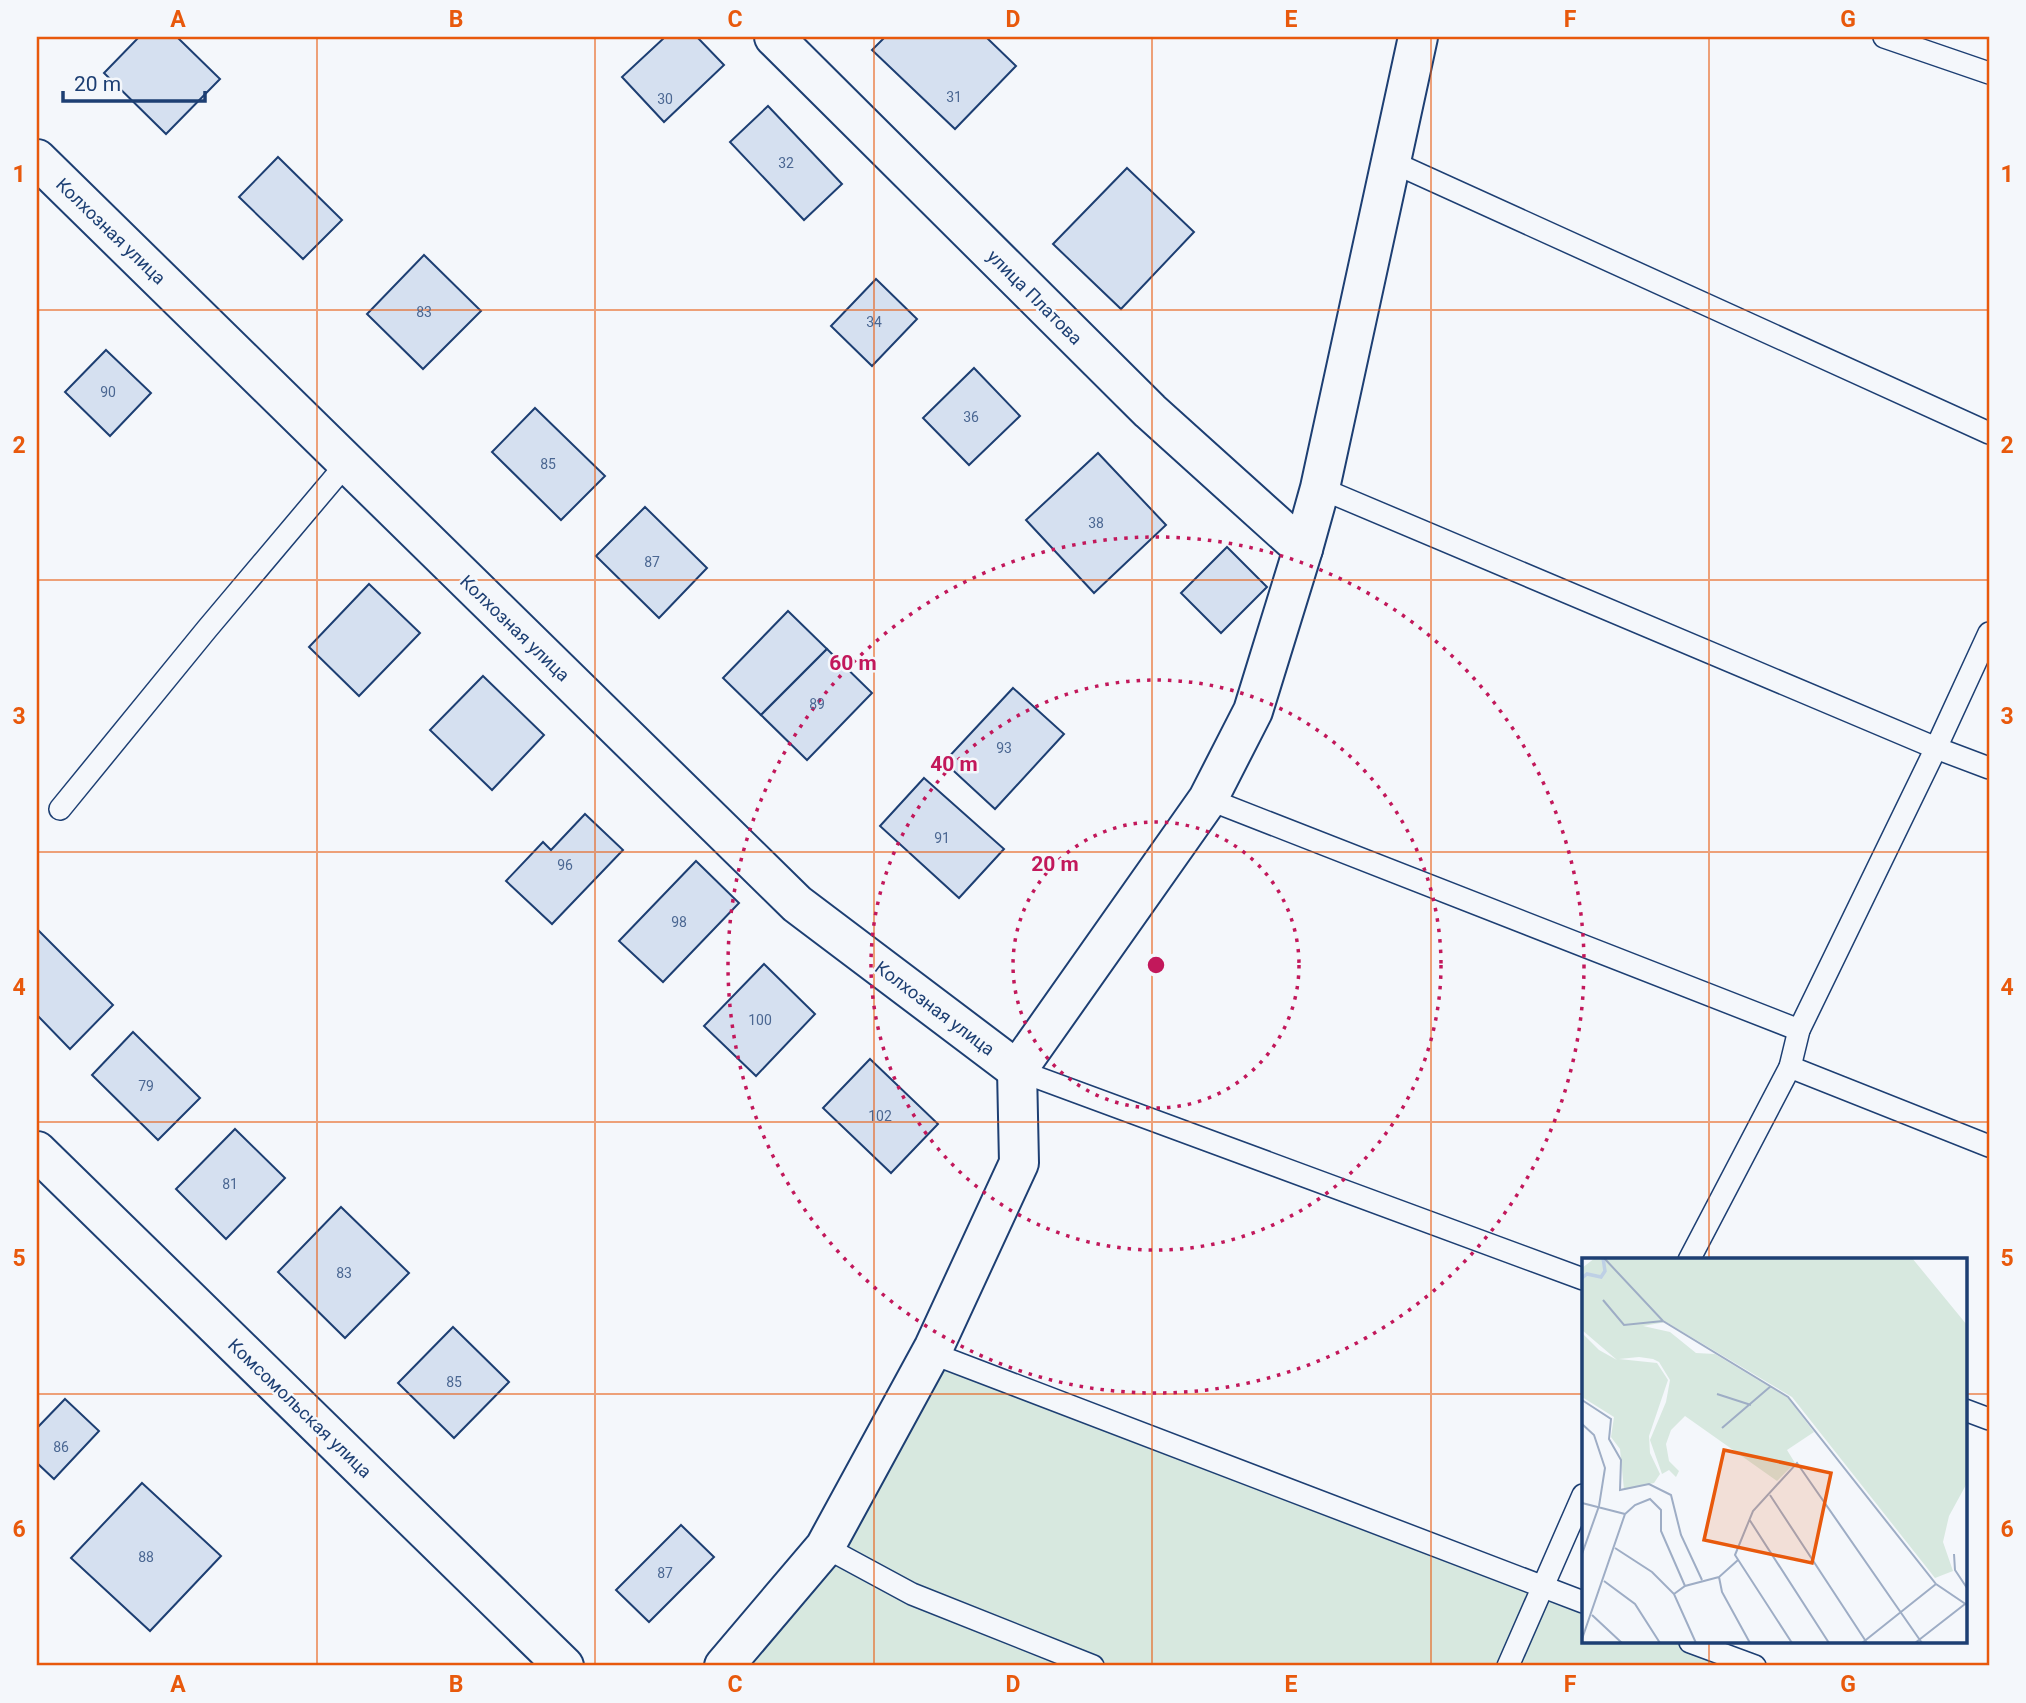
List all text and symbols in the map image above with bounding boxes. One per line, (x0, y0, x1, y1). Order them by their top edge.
text: A (170, 6, 186, 33)
text: B (449, 6, 463, 33)
text: C (727, 6, 743, 33)
text: D (1006, 6, 1020, 33)
text: E (1285, 6, 1298, 33)
text: F (1564, 6, 1577, 33)
text: G (1840, 6, 1856, 33)
scale bar (63, 60, 205, 104)
text: 20 m (74, 72, 121, 96)
house number: 31 (946, 89, 962, 105)
house number: 30 (657, 91, 673, 107)
house number: 32 (778, 155, 794, 171)
text: 1 (12, 161, 26, 188)
text: 1 (2000, 161, 2014, 188)
street label: Колхозная улица (52, 173, 170, 289)
street label: улица Платова (983, 245, 1087, 349)
house number: 83 (416, 304, 432, 320)
house number: 34 (866, 314, 882, 330)
house number: 90 (100, 384, 116, 400)
house number: 36 (963, 409, 979, 425)
text: 2 (12, 432, 26, 459)
text: 2 (2000, 432, 2014, 459)
house number: 85 (540, 456, 556, 472)
house number: 38 (1088, 515, 1104, 531)
house number: 87 (644, 554, 660, 570)
street label: Колхозная улица (456, 570, 574, 686)
text: 60 m (829, 651, 877, 675)
house number: 89 (809, 696, 825, 712)
text: 3 (12, 703, 26, 730)
text: 3 (2000, 703, 2014, 730)
house number: 93 (996, 740, 1012, 756)
text: 40 m (930, 752, 978, 776)
house number: 91 (934, 830, 950, 846)
text: 20 m (1031, 852, 1079, 876)
house number: 96 (557, 857, 573, 873)
house number: 98 (671, 914, 687, 930)
centre of rings (1144, 953, 1168, 977)
street label: Колхозная улица (871, 956, 999, 1060)
text: 4 (12, 974, 26, 1001)
text: 4 (2000, 974, 2014, 1001)
house number: 100 (748, 1012, 772, 1028)
house number: 79 (138, 1078, 154, 1094)
house number: 102 (868, 1108, 892, 1124)
house number: 81 (222, 1176, 238, 1192)
text: 5 (12, 1245, 26, 1272)
text: 5 (2000, 1245, 2014, 1272)
inset map (1582, 1258, 1966, 1644)
house number: 83 (336, 1265, 352, 1281)
street label: Комсомольская улица (224, 1334, 376, 1482)
house number: 85 (446, 1374, 462, 1390)
house number: 86 (53, 1439, 69, 1455)
text: 6 (12, 1516, 26, 1543)
text: 6 (2000, 1516, 2014, 1543)
house number: 88 (138, 1549, 154, 1565)
house number: 87 (657, 1565, 673, 1581)
text: A (170, 1671, 186, 1698)
text: B (449, 1671, 463, 1698)
text: C (727, 1671, 743, 1698)
text: D (1006, 1671, 1020, 1698)
text: E (1285, 1671, 1298, 1698)
text: F (1564, 1671, 1577, 1698)
text: G (1840, 1671, 1856, 1698)

